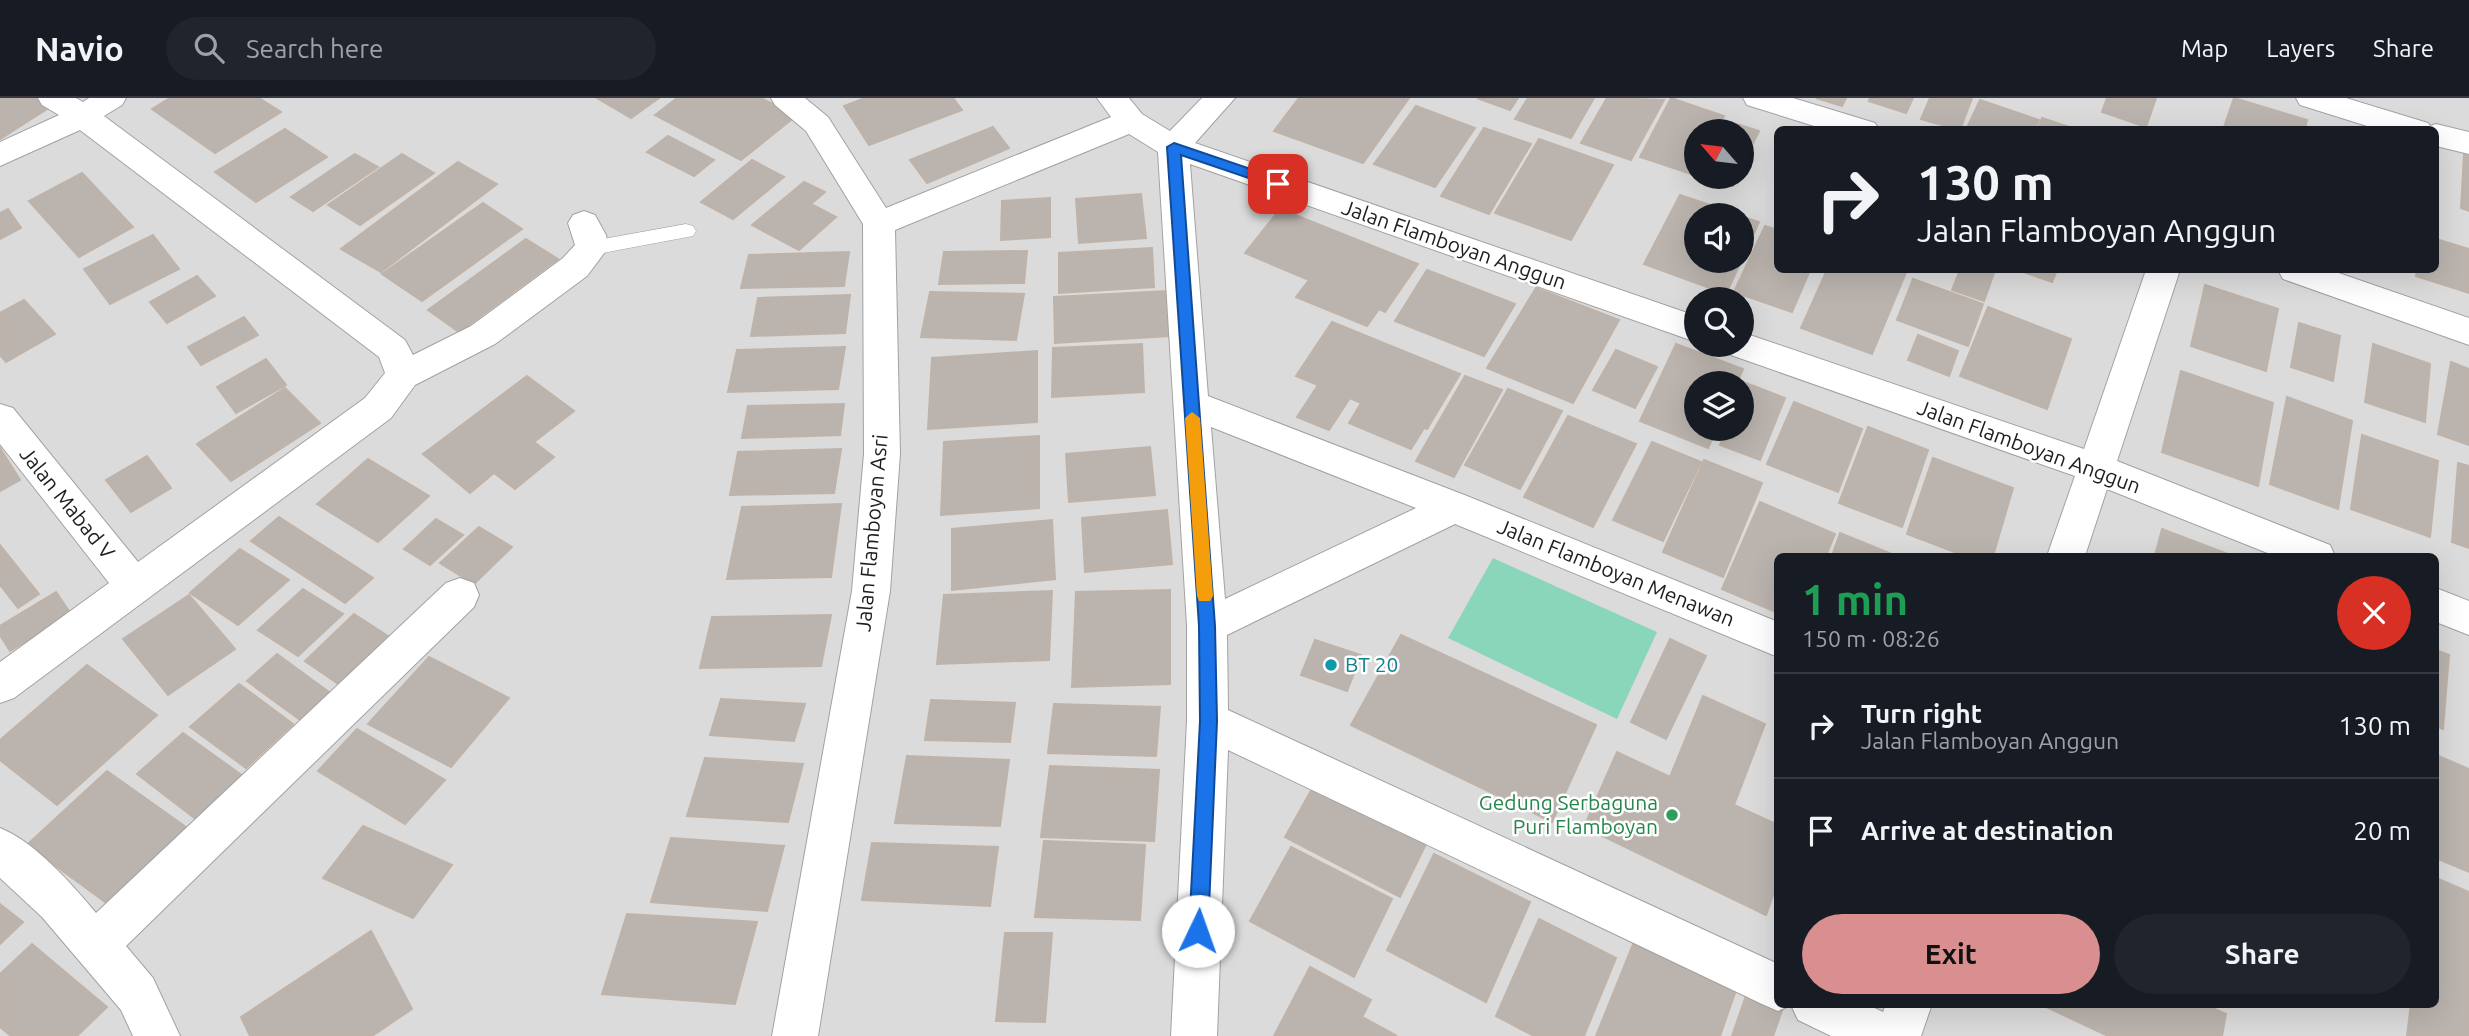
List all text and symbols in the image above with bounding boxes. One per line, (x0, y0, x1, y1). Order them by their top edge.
search box (166, 17, 656, 80)
icon: search (190, 29, 228, 67)
text: Navio (35, 30, 124, 67)
text: Search here (246, 34, 383, 63)
text: Map (2181, 35, 2228, 62)
text: Layers (2266, 35, 2335, 62)
text: Share (2373, 35, 2434, 62)
north arrow (1684, 119, 1754, 189)
map controls (1684, 119, 1754, 441)
pin (1248, 154, 1308, 214)
icon: right (1802, 154, 1893, 245)
text: 130 m (1917, 154, 2054, 209)
icon: arrive (1259, 165, 1297, 203)
street label: Jalan Flamboyan Anggun (1339, 194, 1570, 294)
button: sound (1684, 203, 1754, 273)
text: Jalan Flamboyan Anggun (1917, 212, 2276, 248)
button: search (1684, 287, 1754, 357)
button: layers (1684, 371, 1754, 441)
street label: Jalan Flamboyan Anggun (1914, 394, 2144, 498)
street label: Jalan Flamboyan Asri (850, 433, 892, 633)
street label: Jalan Mabad V (15, 442, 121, 564)
street label: Jalan Flamboyan Menawan (1494, 513, 1738, 631)
text: 1 min (1802, 576, 1908, 623)
button: close (2337, 576, 2411, 650)
text: 150 m · 08:26 (1802, 626, 1940, 651)
place label: BT 20 (1345, 652, 1398, 676)
marker: BT 20 (1323, 657, 1339, 673)
text: Turn right (1861, 699, 1982, 728)
icon: right (1802, 707, 1840, 745)
text: 130 m (2339, 711, 2411, 740)
text: Jalan Flamboyan Anggun (1861, 728, 2119, 753)
place label: Gedung Serbaguna Puri Flamboyan (1479, 790, 1658, 838)
marker: Gedung Serbaguna Puri Flamboyan (1664, 807, 1680, 823)
icon: arrive (1802, 812, 1840, 850)
text: Arrive at destination (1861, 816, 2114, 845)
text: 20 m (2353, 816, 2411, 845)
position arrow (1161, 894, 1235, 968)
button: Exit (1802, 914, 2100, 994)
button: Share (2114, 914, 2411, 994)

